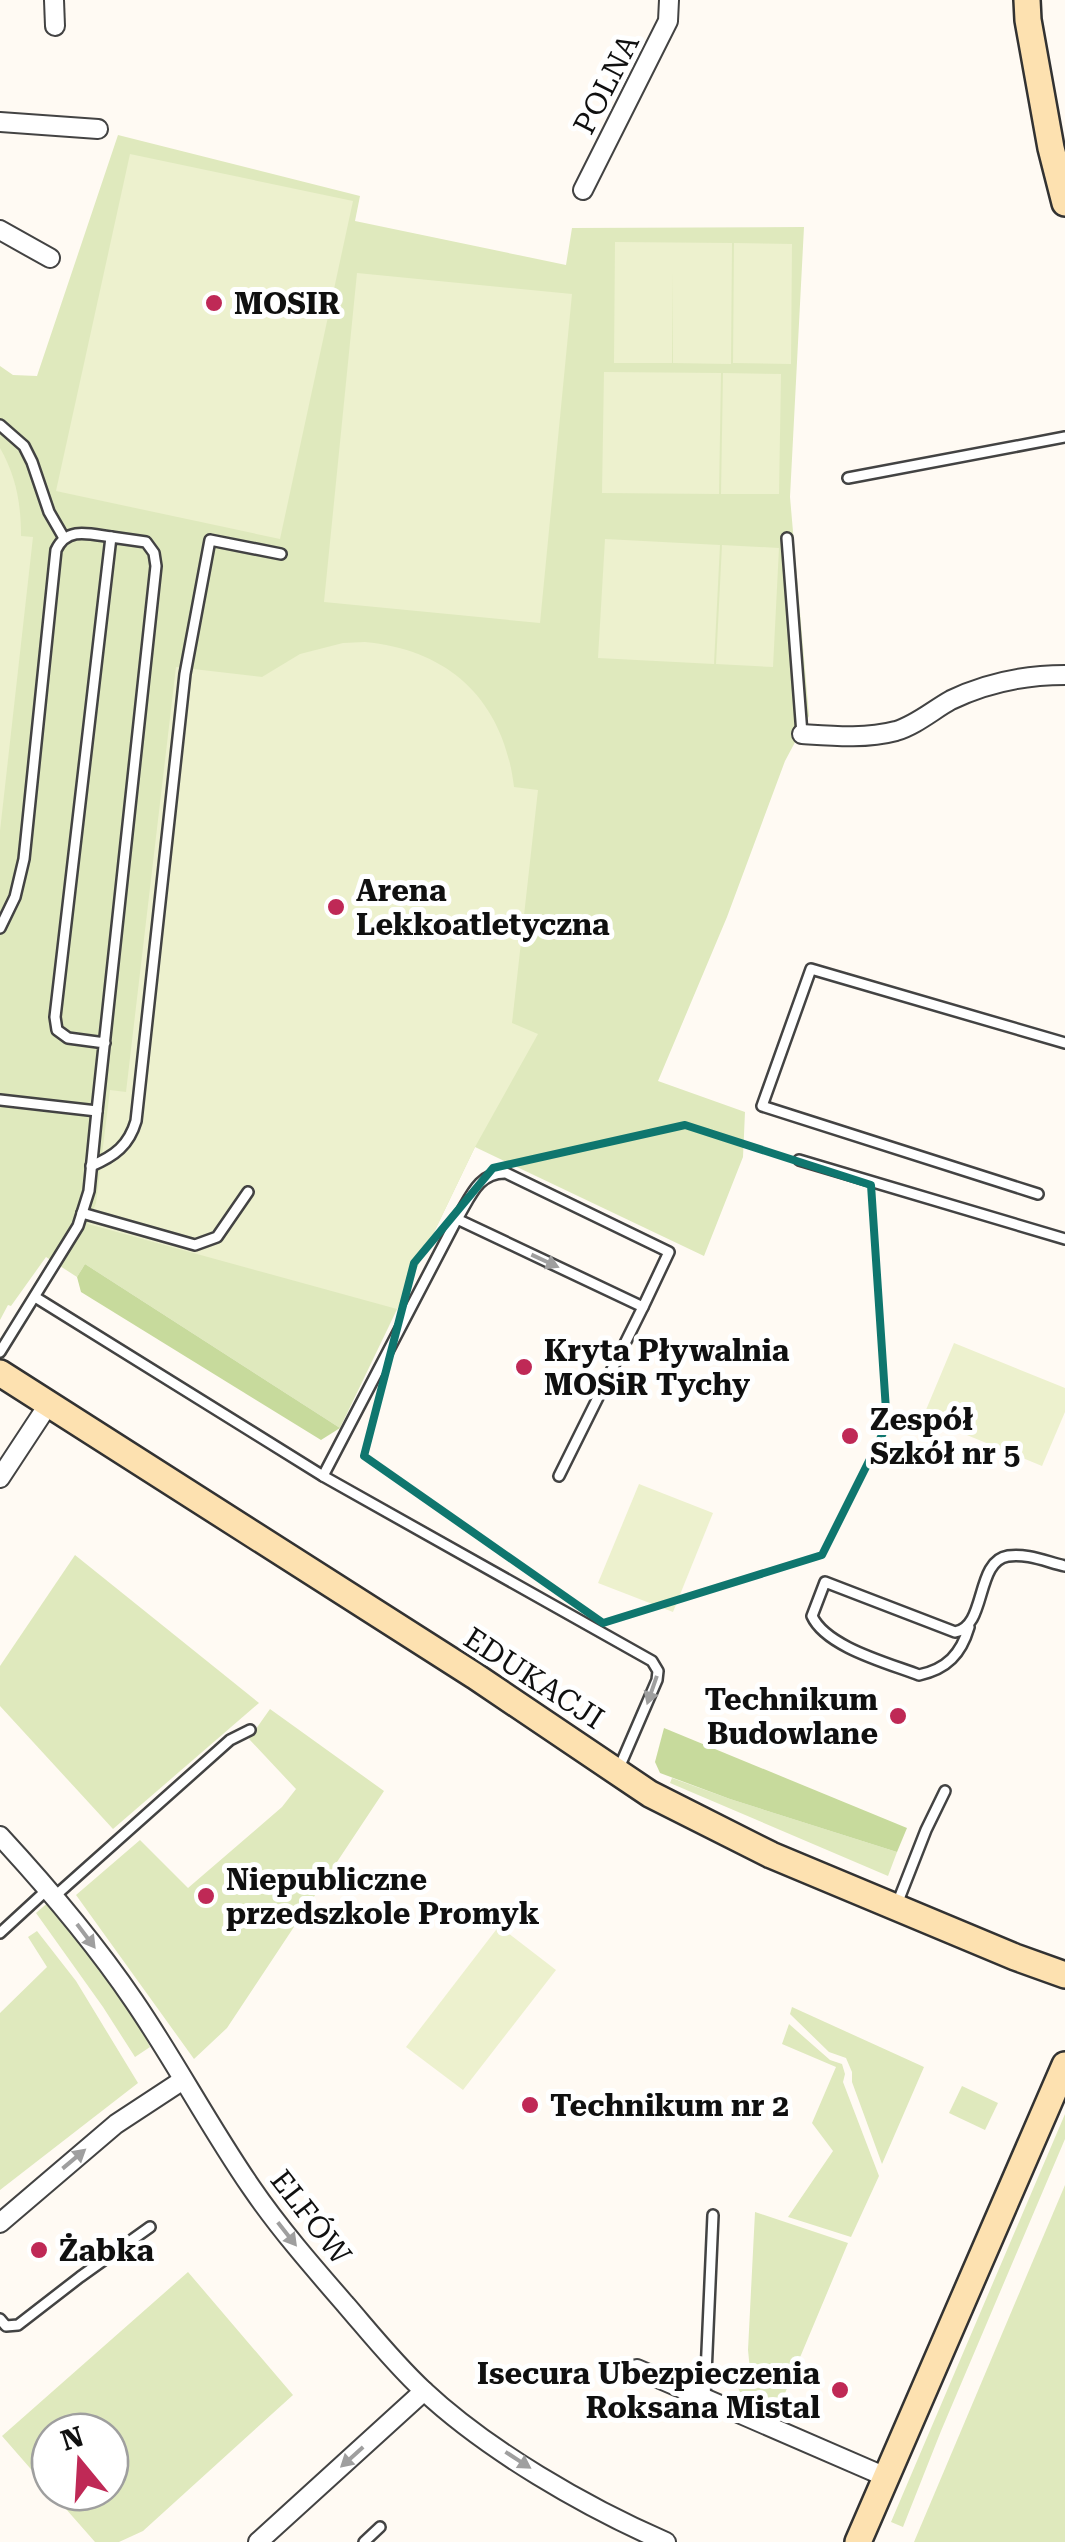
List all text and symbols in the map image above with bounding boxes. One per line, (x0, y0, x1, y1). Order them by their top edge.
street label: POLNA (566, 28, 646, 140)
place label: MOSIR (234, 286, 340, 321)
marker: MOSIR (203, 292, 225, 314)
place label: Arena Lekkoatletyczna (356, 873, 610, 942)
marker: Arena Lekkoatletyczna (325, 896, 347, 918)
one-way arrow (531, 1252, 560, 1269)
place label: Kryta Pływalnia MOSiR Tychy (544, 1333, 790, 1402)
marker: Kryta Pływalnia MOSiR Tychy (513, 1356, 535, 1378)
place label: Zespół Szkół nr 5 (870, 1402, 1020, 1471)
marker: Zespół Szkół nr 5 (839, 1425, 861, 1447)
street label: EDUKACJI (458, 1620, 610, 1736)
one-way arrow (644, 1675, 659, 1705)
place label: Technikum Budowlane (705, 1682, 878, 1751)
marker: Technikum Budowlane (887, 1705, 909, 1727)
place label: Niepubliczne przedszkole Promyk (226, 1862, 540, 1931)
marker: Niepubliczne przedszkole Promyk (195, 1885, 217, 1907)
one-way arrow (75, 1923, 95, 1950)
place label: Technikum nr 2 (550, 2088, 789, 2123)
marker: Technikum nr 2 (519, 2094, 541, 2116)
one-way arrow (61, 2149, 86, 2171)
street label: ELFÓW (263, 2162, 360, 2271)
one-way arrow (277, 2221, 297, 2247)
place label: Żabka (59, 2232, 154, 2268)
marker: Żabka (28, 2239, 50, 2261)
place label: Isecura Ubezpieczenia Roksana Mistal (477, 2356, 820, 2425)
marker: Isecura Ubezpieczenia Roksana Mistal (829, 2379, 851, 2401)
north arrow (30, 2412, 130, 2512)
text: N (57, 2420, 88, 2458)
one-way arrow (340, 2445, 364, 2468)
one-way arrow (504, 2451, 532, 2469)

